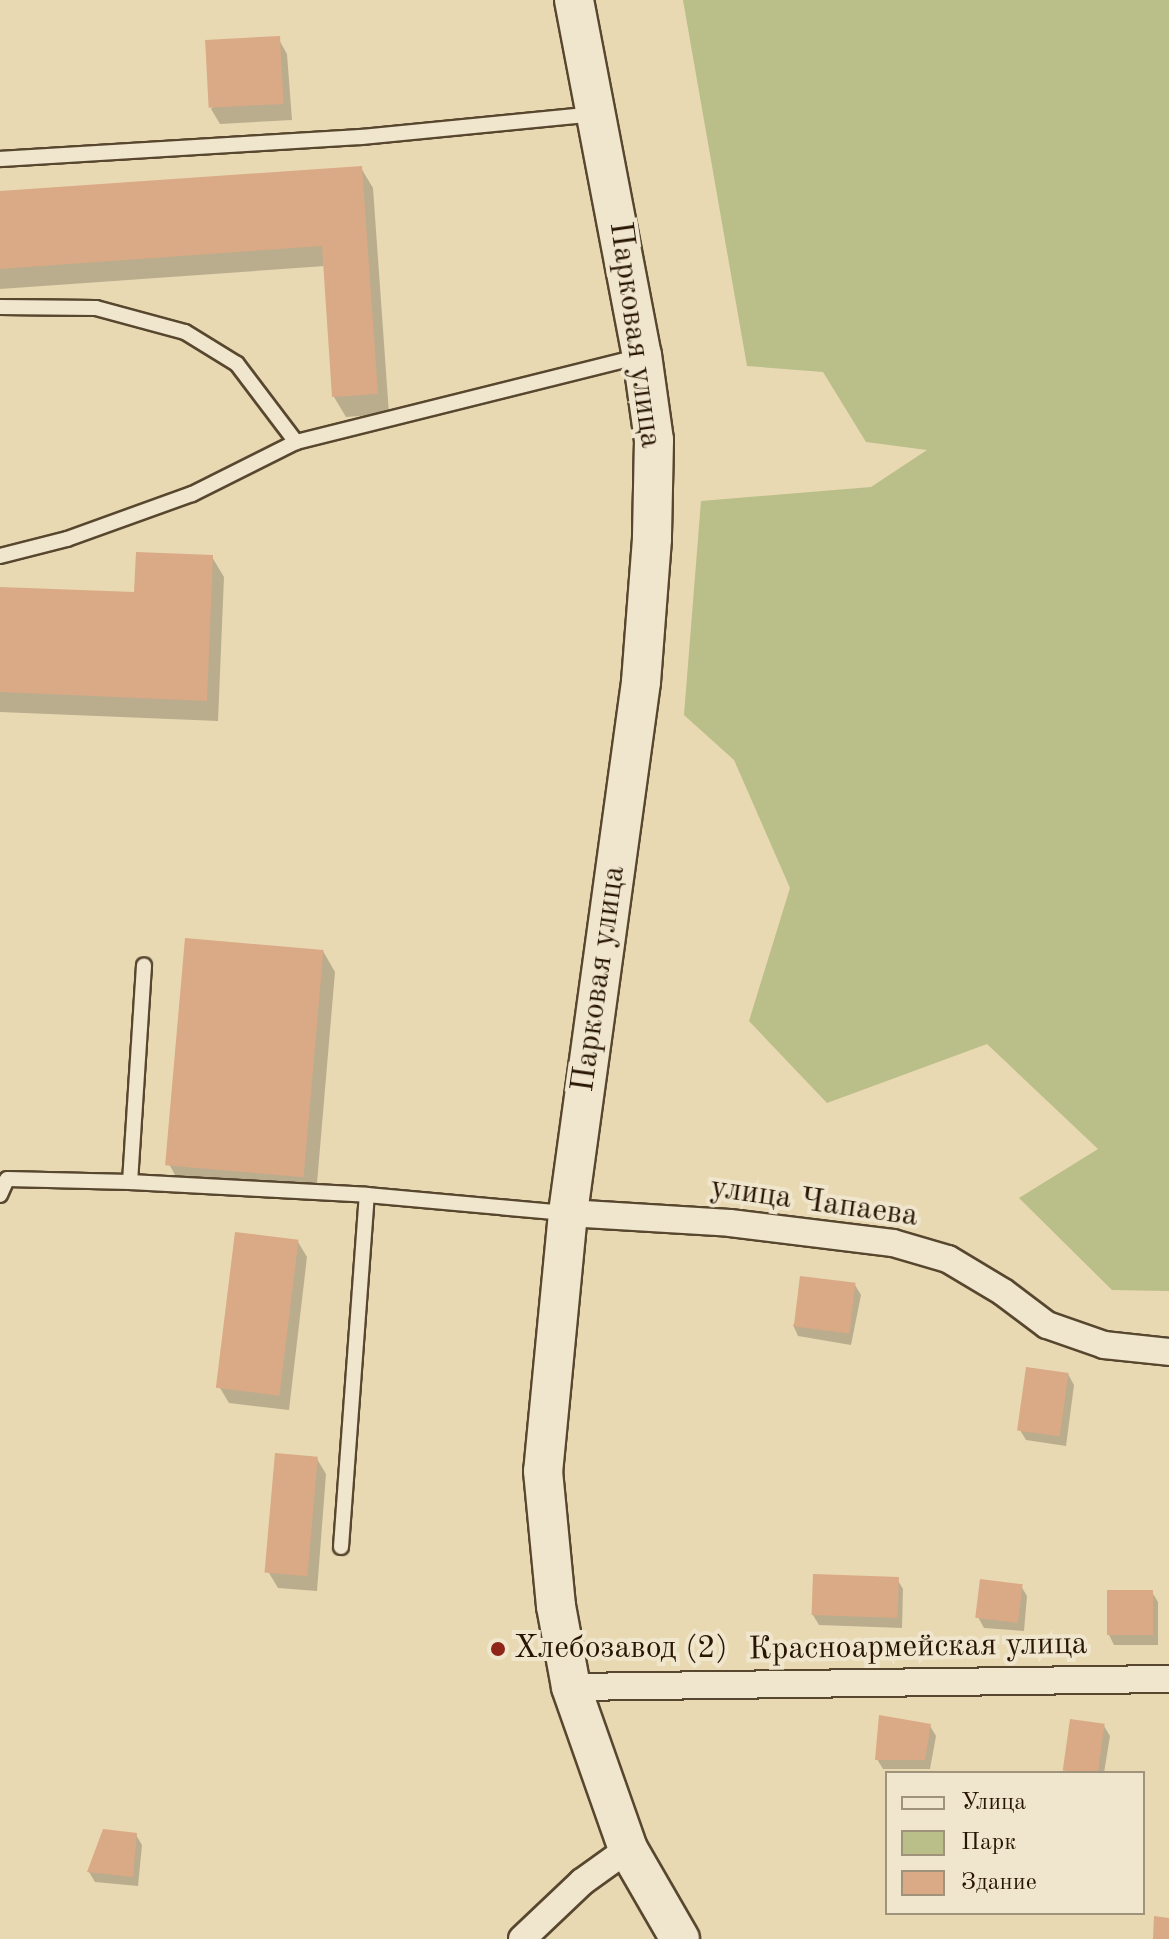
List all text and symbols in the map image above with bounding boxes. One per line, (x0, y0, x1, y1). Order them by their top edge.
street label: Парковая улица (599, 219, 669, 451)
street label: Парковая улица (565, 863, 635, 1095)
street label: улица Чапаева (708, 1169, 920, 1237)
street label: Красноармейская улица (748, 1626, 1088, 1670)
place label: Хлебозавод (2) (514, 1630, 728, 1668)
marker: Хлебозавод (2) (489, 1640, 507, 1658)
legend (885, 1771, 1145, 1915)
text: Улица (961, 1791, 1026, 1815)
text: Парк (961, 1831, 1016, 1855)
text: Здание (961, 1871, 1037, 1895)

